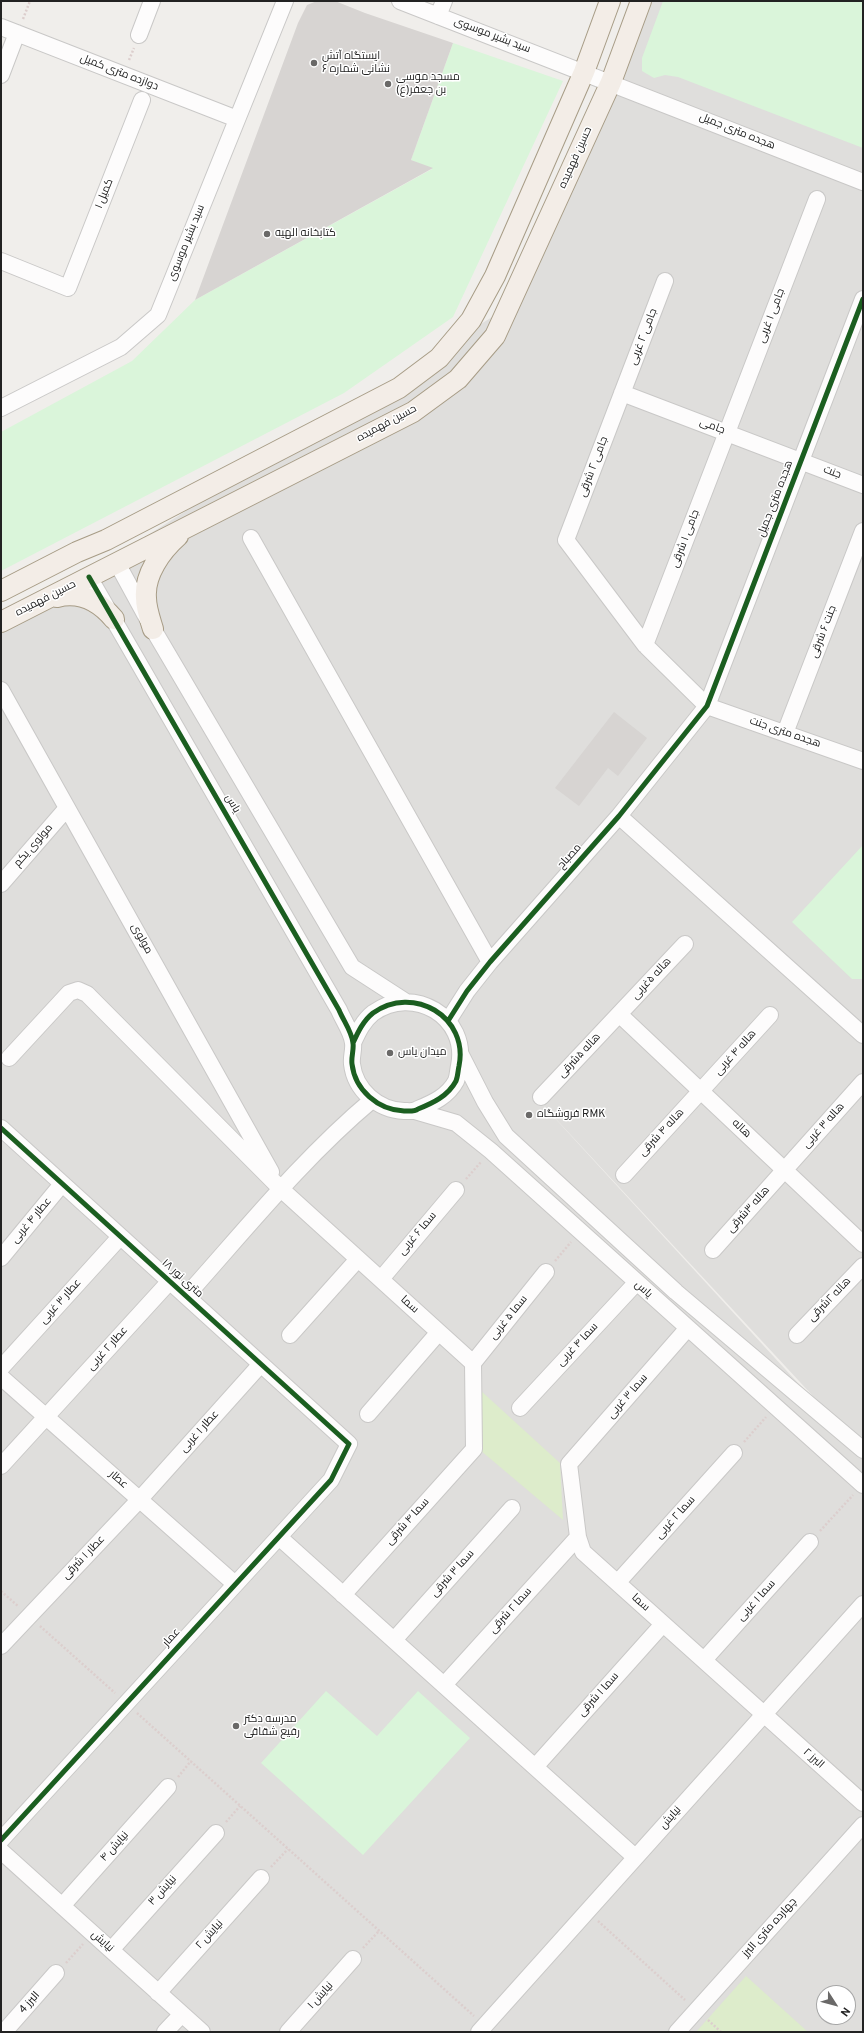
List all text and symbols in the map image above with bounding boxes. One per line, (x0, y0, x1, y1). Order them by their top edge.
street label: سید بشیر موسوی (452, 15, 532, 57)
place label: ایستگاه آتش نشانی شماره ۶ (322, 50, 390, 76)
street label: دوازده متری کمیل (78, 52, 160, 94)
marker: ایستگاه آتش نشانی شماره ۶ (309, 58, 319, 68)
place label: مسجد موسی بن جعفر(ع) (396, 71, 460, 97)
marker: مسجد موسی بن جعفر(ع) (383, 79, 393, 89)
street label: هجده متری جمیل (697, 111, 777, 153)
street label: حسین فهمیده (557, 125, 595, 191)
street label: کمیل ۱ (93, 177, 117, 211)
street label: سید بشیر موسوی (166, 203, 208, 283)
place label: کتابخانه الهیه (275, 227, 336, 241)
marker: کتابخانه الهیه (262, 229, 272, 239)
street label: جامی ۱ غربی (756, 287, 788, 345)
street label: جامی ۲ غربی (627, 307, 661, 367)
street label: حسین فهمیده (355, 403, 419, 445)
street label: جامی (697, 416, 727, 438)
street label: جامی ۲ شرقی (576, 435, 612, 499)
street label: هجده متری جمیل (755, 459, 797, 539)
street label: جنت (821, 464, 843, 482)
street label: جامی ۱ شرقی (669, 508, 703, 570)
street label: حسین فهمیده (14, 578, 78, 620)
street label: جنت ۶ شرقی (808, 604, 840, 660)
street label: هجده متری جنت (748, 715, 822, 751)
street label: یاس (221, 792, 243, 816)
street label: مولوی یکم (12, 822, 56, 870)
street label: مصباح (555, 842, 585, 872)
street label: مولوی (127, 922, 155, 956)
street label: هاله ۵غربی (629, 955, 675, 1003)
street label: هاله ۴ غربی (712, 1028, 760, 1078)
street label: هاله ۵شرقی (556, 1031, 604, 1081)
place label: میدان یاس (398, 1046, 447, 1060)
marker: میدان یاس (385, 1048, 395, 1058)
street label: هاله ۳ غربی (800, 1101, 848, 1151)
street label: هاله ۴ شرقی (637, 1106, 687, 1160)
place label: فروشگاه RMK (537, 1108, 605, 1122)
marker: فروشگاه RMK (524, 1110, 534, 1120)
street label: هاله (729, 1117, 753, 1141)
street label: هاله ۳شرقی (725, 1184, 773, 1236)
street label: عطار ۴ غربی (9, 1195, 55, 1247)
street label: سما ۶ غربی (396, 1210, 440, 1258)
street label: ۱۸ متری نور (159, 1257, 205, 1301)
street label: هاله ۲شرقی (806, 1275, 854, 1325)
street label: عطار ۳ غربی (37, 1277, 85, 1327)
street label: یاس (631, 1279, 655, 1301)
street label: سما (397, 1293, 421, 1317)
street label: سما ۵ غربی (487, 1293, 531, 1343)
street label: سما ۴ غربی (555, 1320, 601, 1370)
street label: عطار ۲ غربی (85, 1324, 131, 1374)
street label: سما ۳ غربی (605, 1372, 651, 1422)
street label: عطار ۱ غربی (178, 1408, 222, 1456)
street label: عطار (106, 1468, 130, 1492)
street label: سما ۲ غربی (653, 1494, 699, 1542)
street label: سما ۴ شرقی (383, 1496, 433, 1548)
street label: عطار ۱ شرقی (60, 1533, 108, 1583)
street label: سما ۳ شرقی (428, 1548, 478, 1600)
street label: سما ۱ غربی (735, 1578, 779, 1624)
street label: سما ۲ شرقی (487, 1585, 535, 1637)
street label: سما (628, 1591, 652, 1615)
street label: عمار (160, 1626, 184, 1650)
street label: سما ۱ شرقی (576, 1670, 622, 1720)
place label: مدرسه دکتر رفیع شقاقی (244, 1713, 300, 1739)
marker: مدرسه دکتر رفیع شقاقی (231, 1721, 241, 1731)
street label: البرز ۲ (800, 1746, 826, 1772)
street label: نیایش (657, 1804, 685, 1832)
street label: نیایش ۴ (98, 1829, 132, 1865)
street label: نیایش ۳ (146, 1873, 180, 1909)
street label: چهارده متری البرز (740, 1896, 800, 1960)
street label: نیایش ۲ (194, 1918, 226, 1952)
street label: نیایش (88, 1928, 116, 1956)
street label: نیایش ۱ (305, 1980, 337, 2012)
north arrow (816, 1985, 856, 2025)
street label: البرز 4 (17, 1989, 43, 2017)
text: N (837, 2004, 853, 2019)

